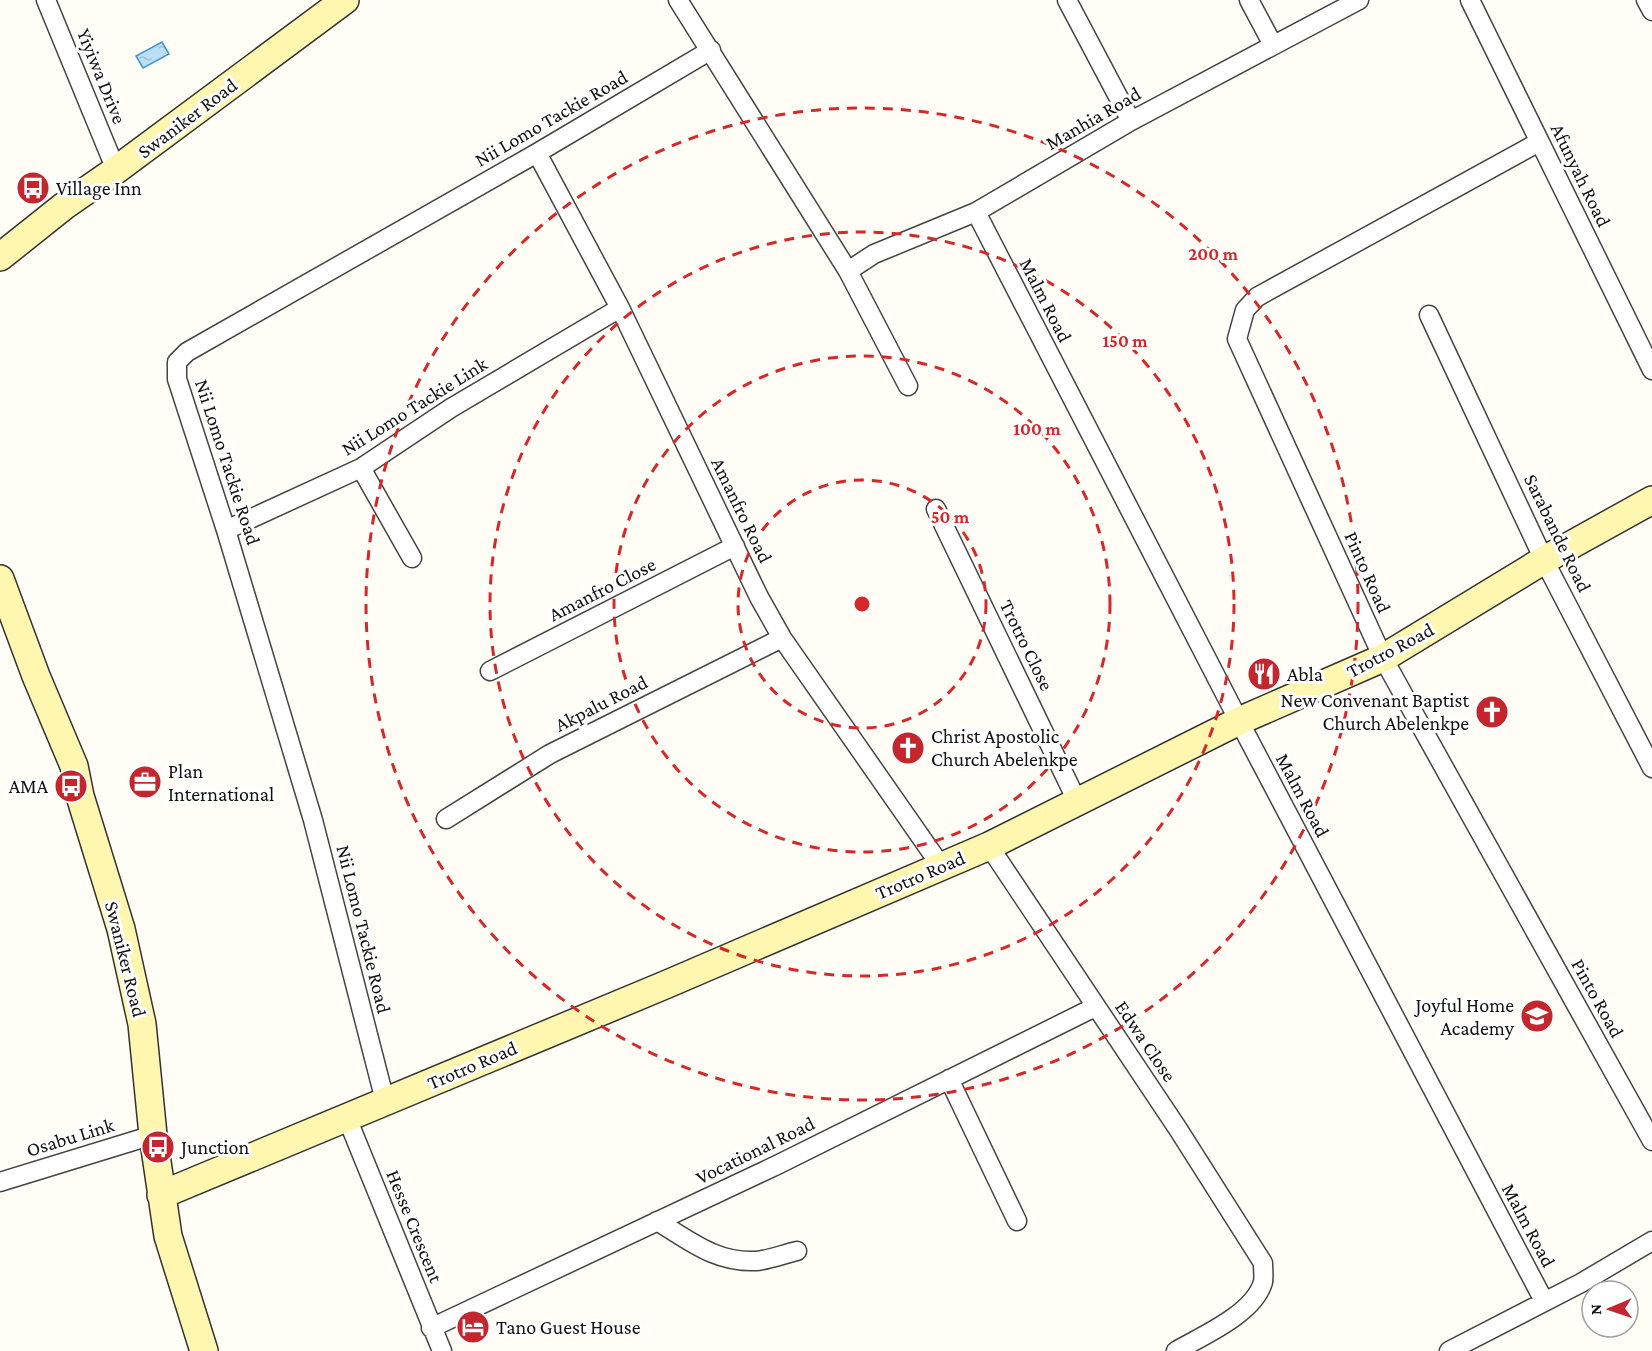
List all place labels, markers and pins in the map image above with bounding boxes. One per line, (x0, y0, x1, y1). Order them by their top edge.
bus stop icon: Village Inn (15, 170, 51, 206)
place label: Village Inn (56, 177, 142, 200)
centre of rings (852, 594, 872, 614)
restaurant icon: Abla (1246, 656, 1282, 692)
place label: Abla (1287, 663, 1323, 685)
place label: New Convenant Baptist Church Abelenkpe (1280, 689, 1469, 735)
church icon: New Convenant Baptist Church Abelenkpe (1474, 694, 1510, 730)
place label: Christ Apostolic Church Abelenkpe (931, 725, 1078, 771)
church icon: Christ Apostolic Church Abelenkpe (890, 730, 926, 766)
place label: Plan International (168, 760, 274, 805)
office icon: Plan International (127, 764, 163, 800)
bus stop icon: AMA (53, 768, 89, 804)
place label: AMA (9, 775, 49, 797)
place label: Joyful Home Academy (1413, 994, 1515, 1040)
school or university icon: Joyful Home Academy (1519, 998, 1555, 1034)
bus stop icon: Junction (140, 1129, 176, 1165)
place label: Junction (179, 1136, 249, 1159)
hotel icon: Tano Guest House (455, 1309, 491, 1345)
place label: Tano Guest House (496, 1316, 641, 1338)

